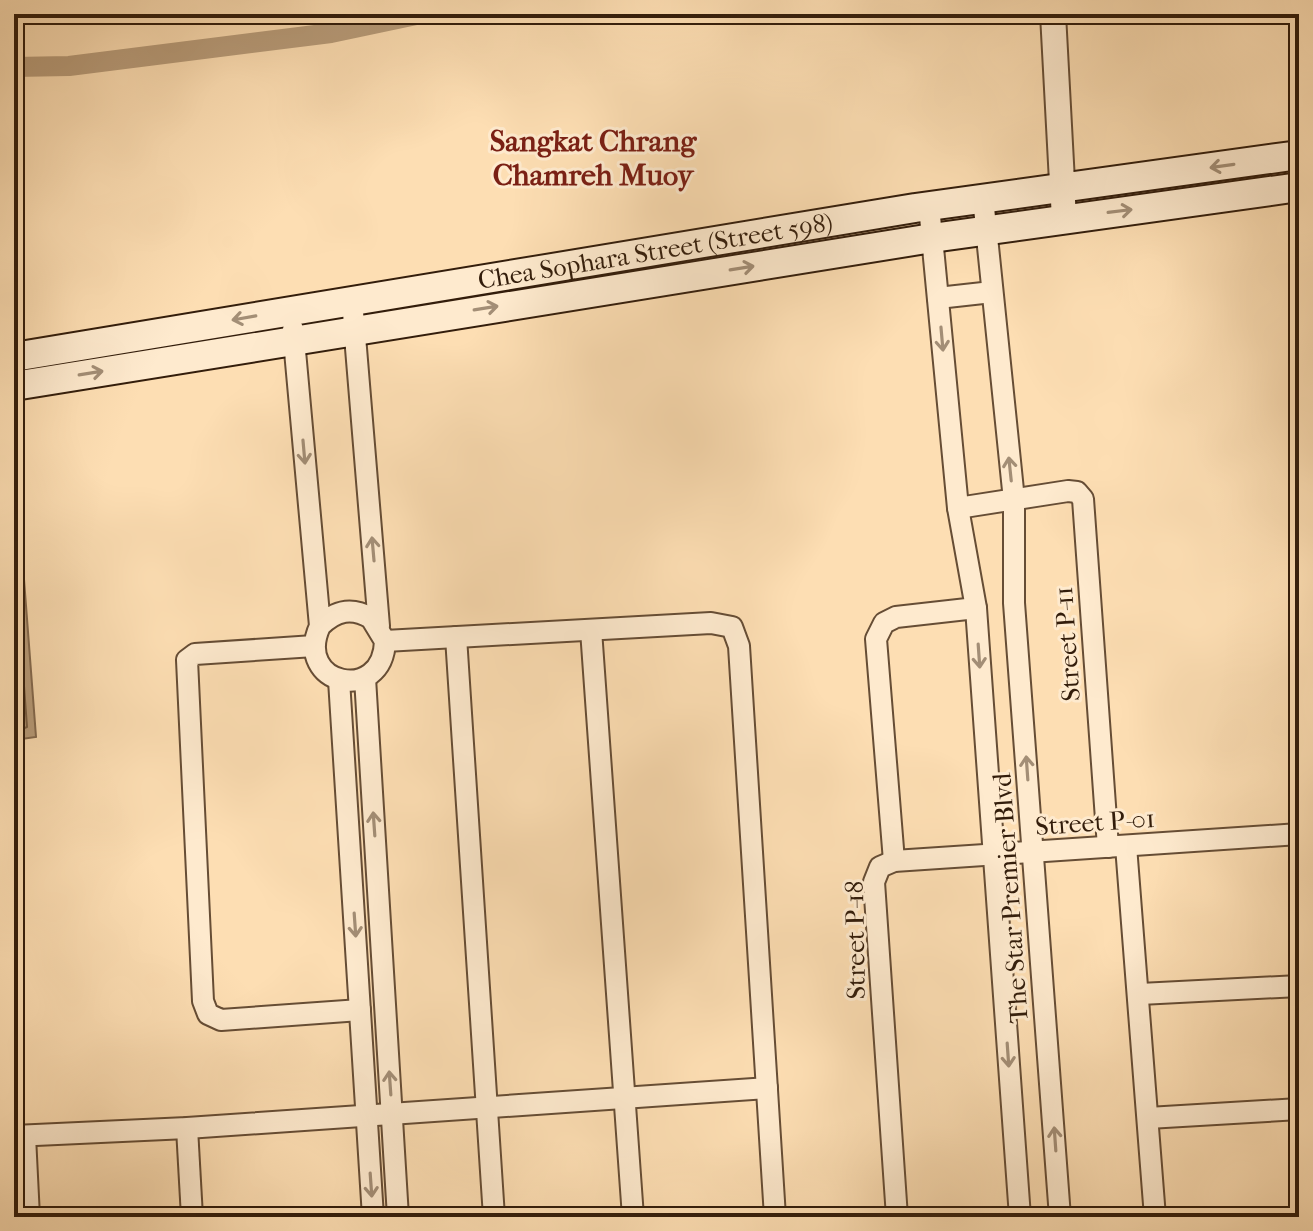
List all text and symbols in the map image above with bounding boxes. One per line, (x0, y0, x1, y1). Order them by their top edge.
district label: Sangkat Chrang Chamreh Muoy (490, 124, 697, 193)
one-way arrow (1210, 159, 1235, 174)
one-way arrow (1106, 204, 1133, 219)
street label: Chea Sophara Street (Street 598) (476, 207, 835, 296)
one-way arrow (729, 259, 755, 274)
one-way arrow (472, 300, 498, 315)
one-way arrow (232, 311, 257, 326)
one-way arrow (934, 325, 949, 352)
one-way arrow (78, 365, 103, 380)
one-way arrow (297, 438, 312, 465)
one-way arrow (1003, 456, 1018, 483)
one-way arrow (365, 536, 380, 562)
street label: Street P-11 (1048, 585, 1087, 702)
one-way arrow (972, 642, 987, 669)
one-way arrow (1019, 755, 1034, 782)
street label: The Star Premier Blvd (986, 771, 1035, 1024)
street label: Street P-01 (1034, 803, 1156, 842)
one-way arrow (366, 811, 381, 838)
street label: Street P-18 (839, 880, 872, 1000)
one-way arrow (348, 911, 363, 938)
one-way arrow (1001, 1041, 1016, 1068)
one-way arrow (382, 1070, 397, 1097)
one-way arrow (1047, 1126, 1062, 1153)
one-way arrow (364, 1171, 379, 1198)

